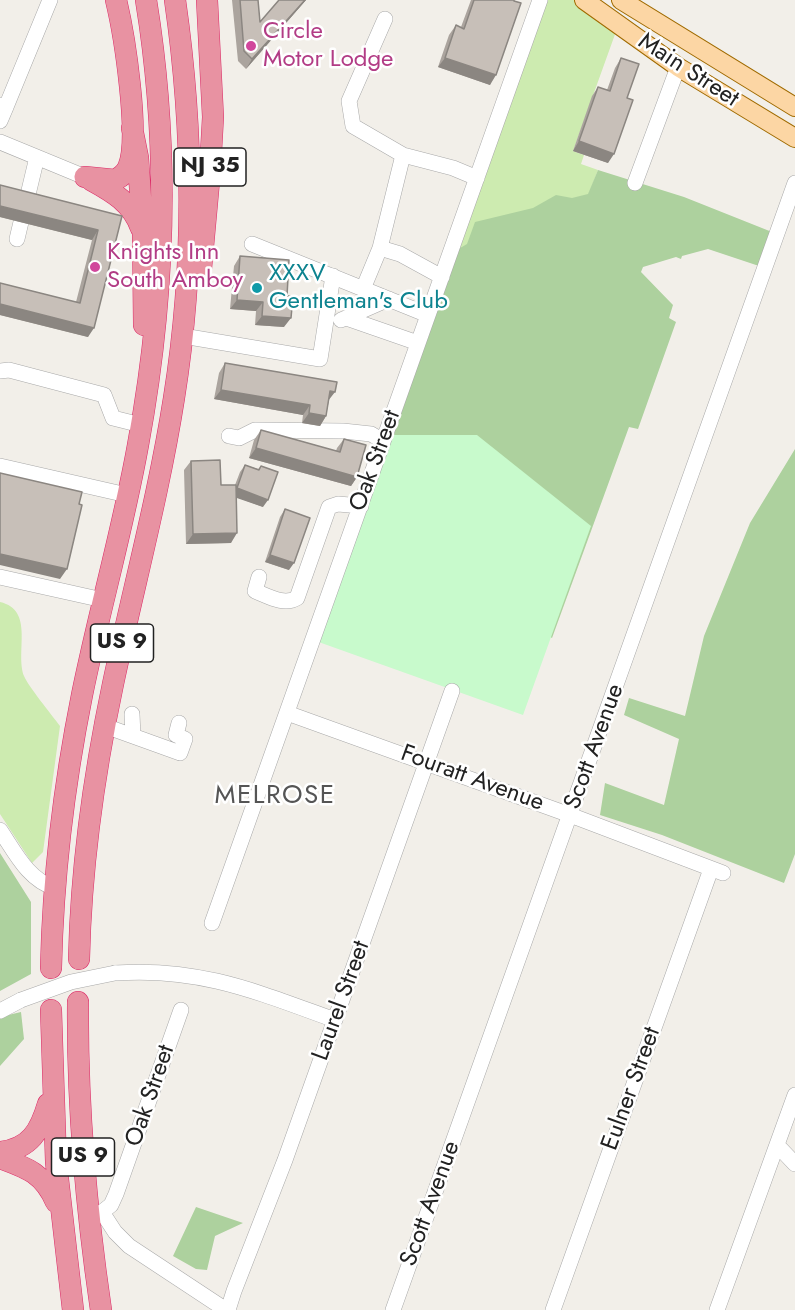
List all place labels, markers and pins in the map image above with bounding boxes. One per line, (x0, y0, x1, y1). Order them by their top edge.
place label: Circle Motor Lodge (263, 18, 393, 74)
marker: Circle Motor Lodge (244, 39, 258, 53)
place label: Knights Inn South Amboy (107, 239, 243, 295)
marker: Knights Inn South Amboy (88, 260, 102, 274)
place label: XXXV Gentleman's Club (269, 260, 448, 316)
marker: XXXV Gentleman's Club (250, 281, 264, 295)

